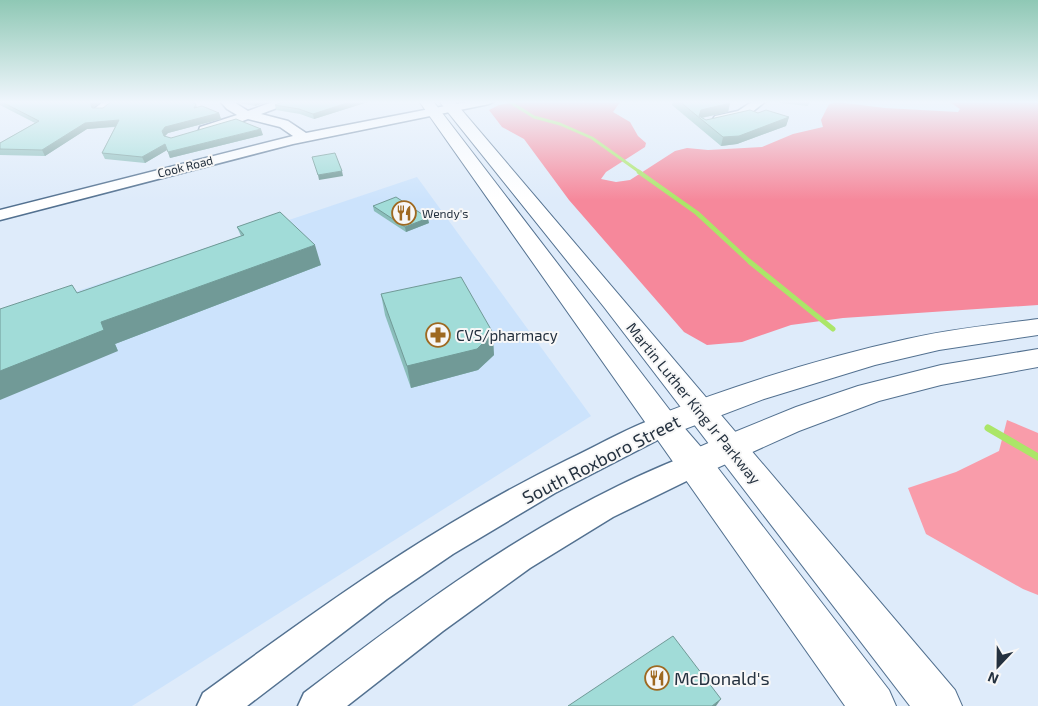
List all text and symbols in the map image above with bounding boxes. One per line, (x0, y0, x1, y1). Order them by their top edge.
street label: Cook Road (156, 152, 214, 180)
restaurant icon: Wendy's (391, 200, 417, 226)
place label: Wendy's (422, 206, 468, 220)
street label: Martin Luther King Jr Parkway (623, 319, 765, 487)
pharmacy icon: CVS/pharmacy (425, 322, 451, 348)
place label: CVS/pharmacy (456, 326, 558, 344)
street label: South Roxboro Street (518, 410, 684, 508)
north arrow (973, 641, 1023, 691)
restaurant icon: McDonald's (644, 665, 670, 691)
place label: McDonald's (674, 667, 770, 689)
text: N (985, 669, 1001, 688)

